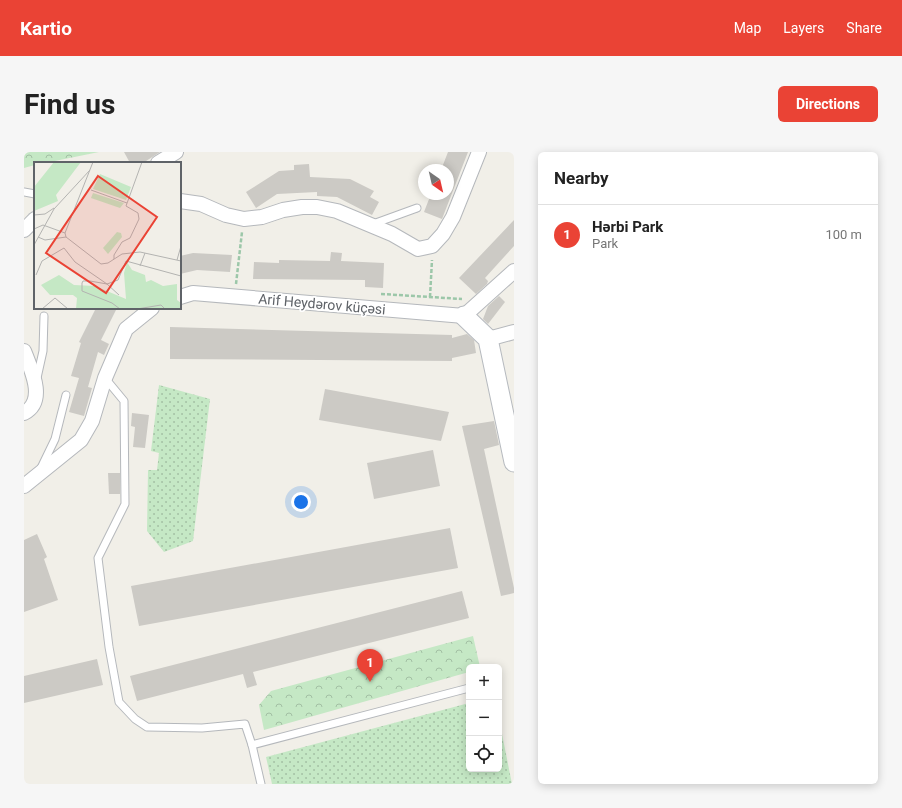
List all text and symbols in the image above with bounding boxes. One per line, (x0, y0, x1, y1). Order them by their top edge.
text: Kartio (20, 17, 72, 40)
text: Map (734, 20, 761, 36)
text: Layers (783, 20, 824, 36)
text: Share (846, 20, 882, 36)
button: Directions (778, 86, 878, 122)
text: Find us (24, 88, 115, 121)
inset map (34, 162, 181, 309)
north arrow (418, 164, 454, 200)
text: Nearby (554, 168, 609, 188)
text: Hərbi Park (592, 218, 663, 236)
text: 1 (563, 227, 571, 242)
text: 100 m (825, 227, 862, 242)
text: Park (592, 236, 618, 251)
street label: Arif Heydərov küçəsi (258, 290, 386, 318)
your location (291, 492, 311, 512)
pin: 1 (357, 649, 383, 682)
map controls (466, 664, 502, 772)
button: + (466, 664, 502, 700)
button: − (466, 700, 502, 736)
button: locate (466, 736, 502, 772)

